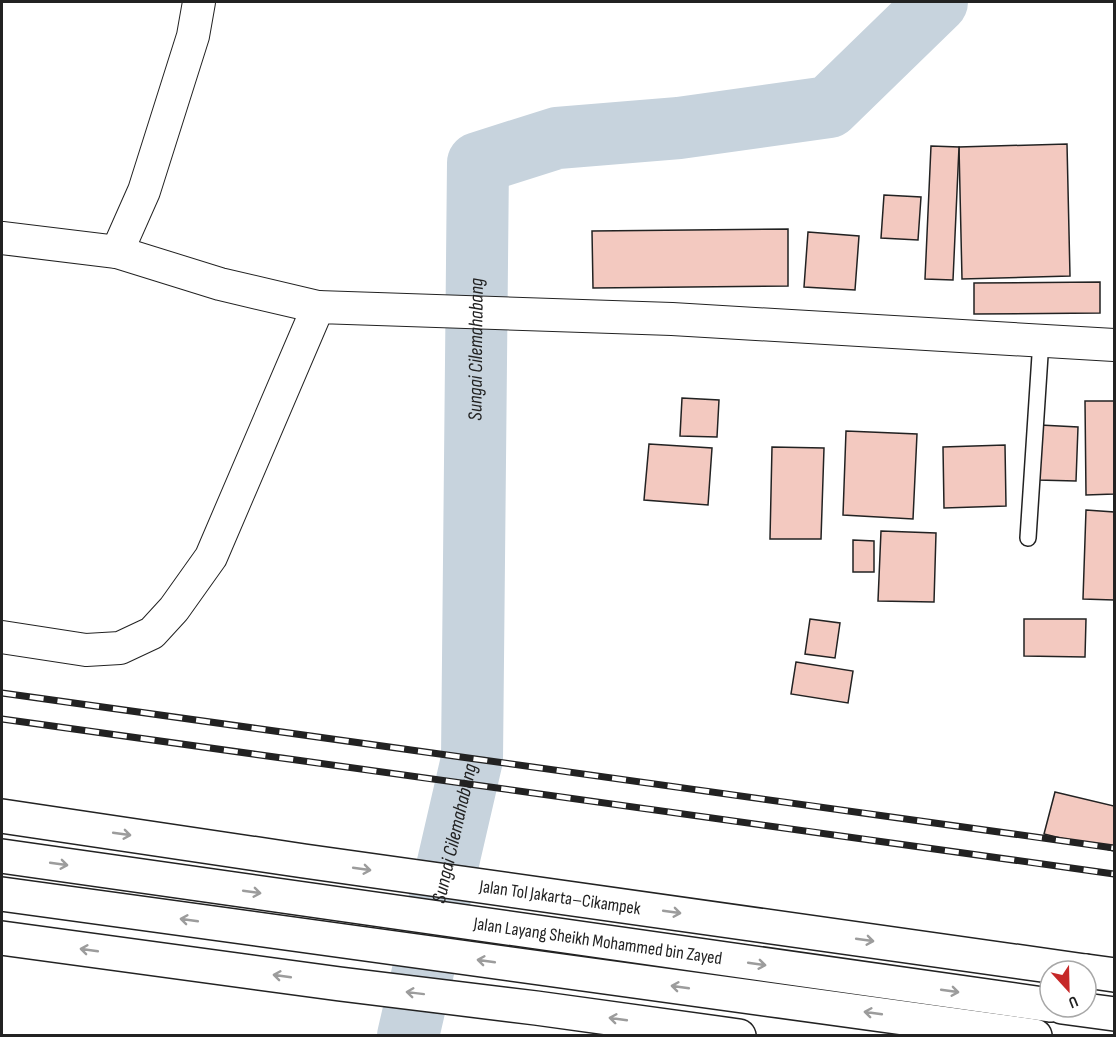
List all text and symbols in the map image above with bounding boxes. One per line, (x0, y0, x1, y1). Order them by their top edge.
water label: Sungai Cilemahabang (463, 278, 489, 421)
water label: Sungai Cilemahabang (427, 761, 483, 905)
one-way arrow (111, 828, 131, 839)
one-way arrow (49, 859, 69, 870)
one-way arrow (352, 864, 371, 875)
street label: Jalan Tol Jakarta–Cikampek (477, 875, 642, 919)
one-way arrow (242, 887, 262, 898)
one-way arrow (662, 907, 681, 918)
street label: Jalan Layang Sheikh Mohammed bin Zayed (471, 913, 724, 969)
one-way arrow (180, 914, 200, 925)
one-way arrow (855, 934, 874, 945)
one-way arrow (80, 944, 100, 955)
one-way arrow (477, 955, 497, 966)
one-way arrow (747, 959, 767, 970)
north arrow (1038, 959, 1098, 1019)
one-way arrow (273, 971, 293, 982)
one-way arrow (670, 981, 690, 992)
one-way arrow (940, 986, 960, 997)
one-way arrow (406, 988, 426, 999)
text: U (1066, 991, 1080, 1012)
one-way arrow (863, 1008, 883, 1019)
one-way arrow (609, 1013, 629, 1024)

